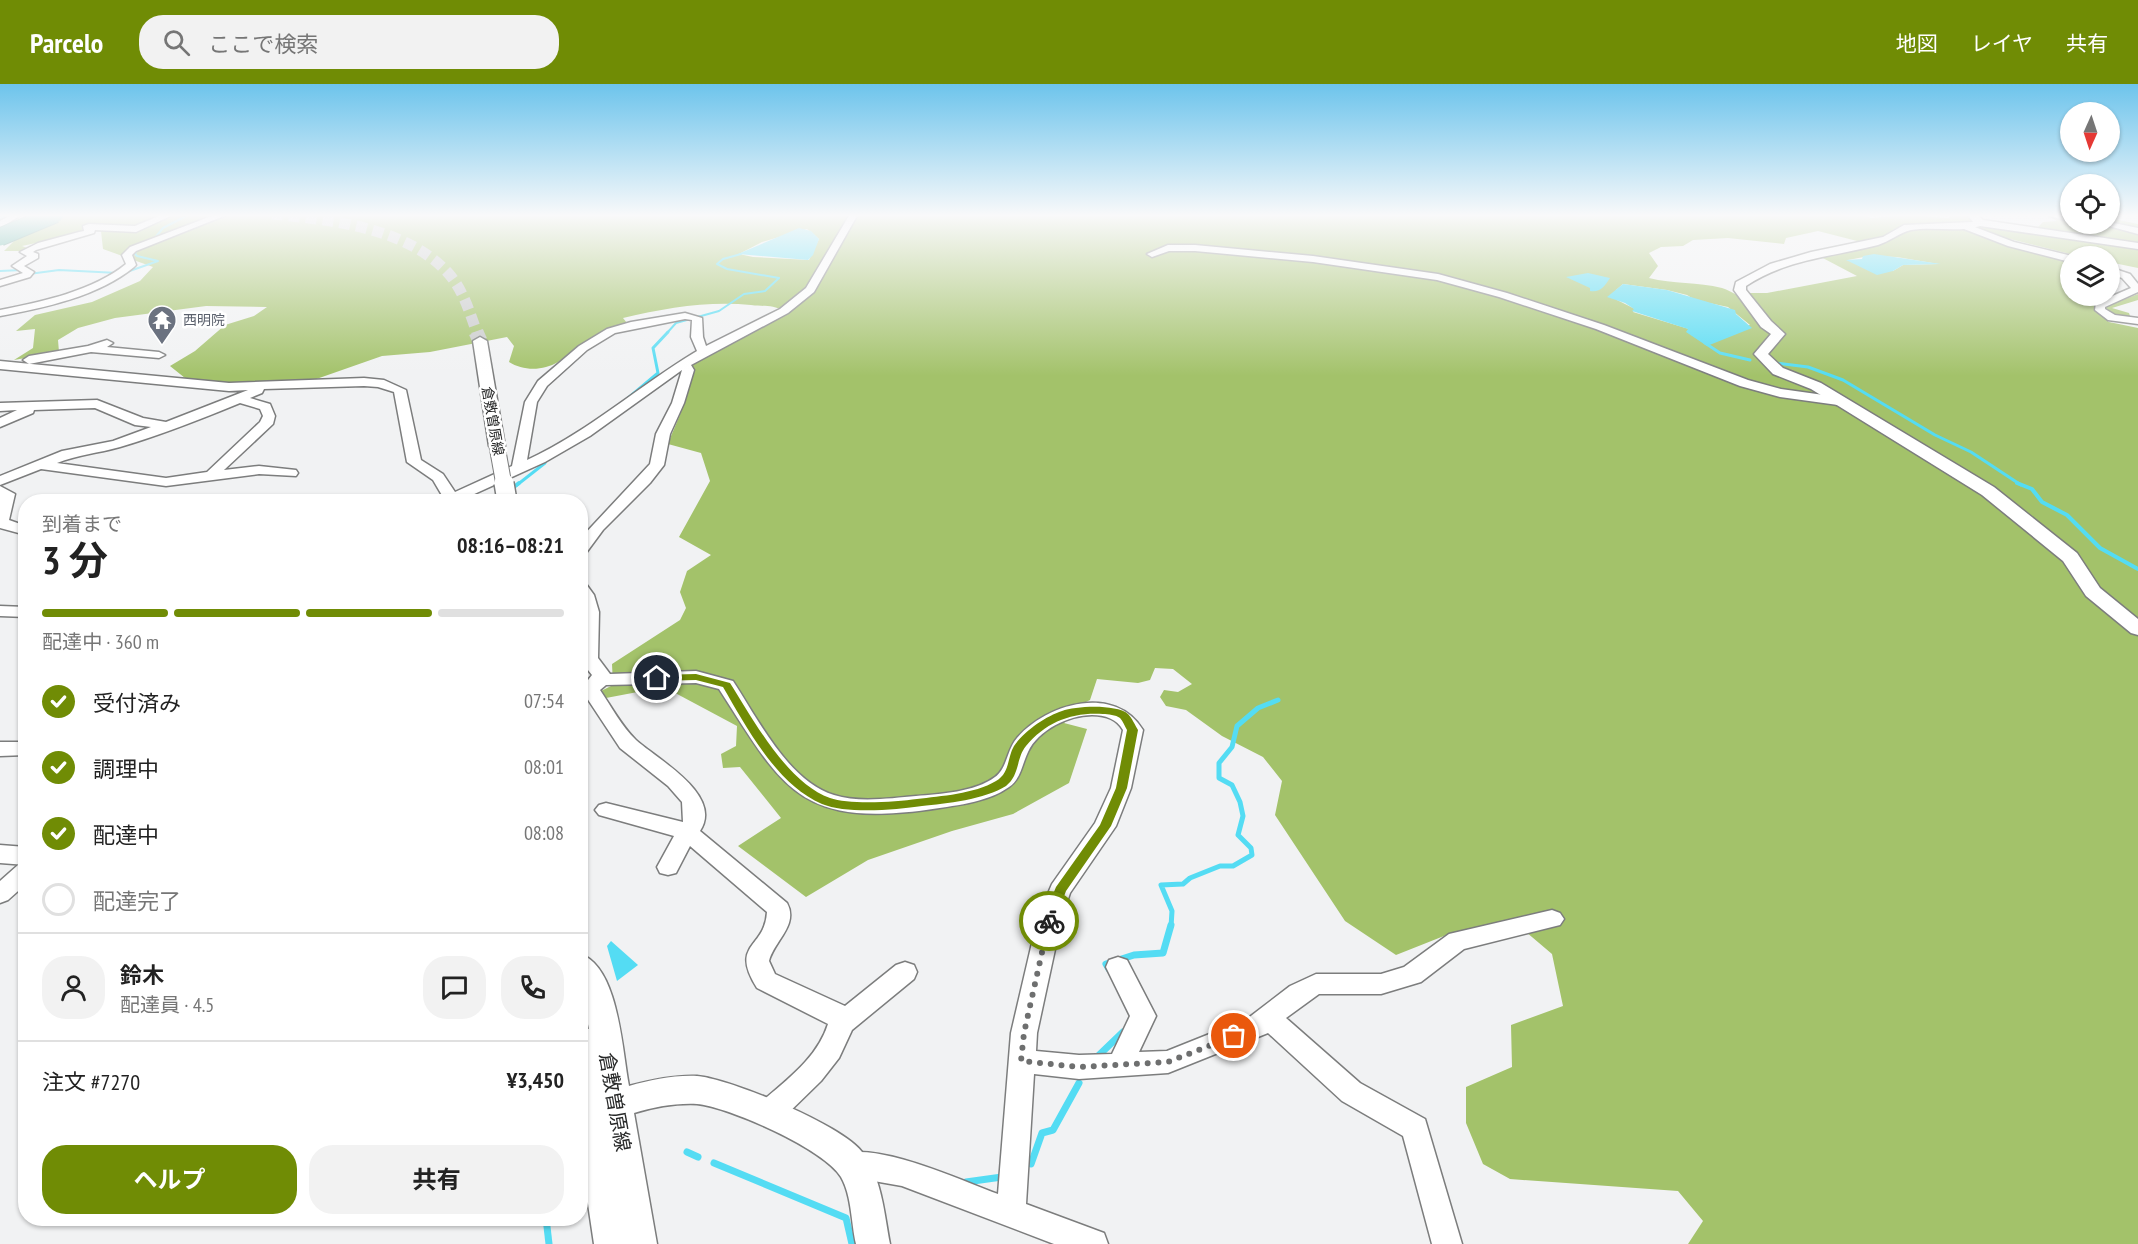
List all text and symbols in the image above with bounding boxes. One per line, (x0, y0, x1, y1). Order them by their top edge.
search box (139, 15, 559, 69)
text: Parcelo (30, 24, 103, 61)
icon: search (160, 26, 193, 59)
text: ここで検索 (208, 30, 318, 58)
text: 地図 (1896, 30, 1938, 57)
text: レイヤ (1971, 30, 2033, 57)
text: 共有 (2066, 30, 2108, 57)
north arrow (2060, 102, 2120, 162)
map controls (2060, 102, 2120, 306)
button: locate (2060, 174, 2120, 234)
button: layers (2060, 246, 2120, 306)
temple icon: 西明院 (146, 304, 178, 346)
place label: 西明院 (183, 311, 225, 329)
street label: 倉敷曽原線 (478, 385, 508, 457)
text: 到着まで (42, 511, 122, 537)
text: 08:16–08:21 (457, 531, 564, 559)
text: 3 分 (42, 534, 108, 585)
text: 配達中 · 360 m (42, 629, 159, 655)
pin (631, 652, 682, 703)
icon: home (640, 661, 673, 694)
icon: check (42, 685, 75, 718)
text: 07:54 (524, 688, 564, 714)
text: 受付済み (93, 689, 181, 717)
icon: check (42, 751, 75, 784)
text: 08:01 (524, 754, 564, 780)
text: 調理中 (93, 755, 159, 783)
icon: check (42, 817, 75, 850)
text: 08:08 (524, 820, 564, 846)
text: 配達中 (93, 821, 159, 849)
text: 配達完了 (93, 887, 181, 915)
courier (1019, 891, 1079, 951)
icon: bike (1033, 905, 1066, 938)
button: person (42, 956, 105, 1019)
button: chat (423, 956, 486, 1019)
button: phone (501, 956, 564, 1019)
text: 鈴木 (120, 961, 164, 989)
text: 配達員 · 4.5 (120, 992, 214, 1018)
pin (1208, 1010, 1259, 1061)
icon: bag (1217, 1019, 1250, 1052)
street label: 倉敷曽原線 (594, 1051, 636, 1153)
text: ¥3,450 (507, 1066, 564, 1094)
text: 注文 #7270 (42, 1068, 140, 1096)
button: ヘルプ (42, 1145, 297, 1214)
button: 共有 (309, 1145, 564, 1214)

